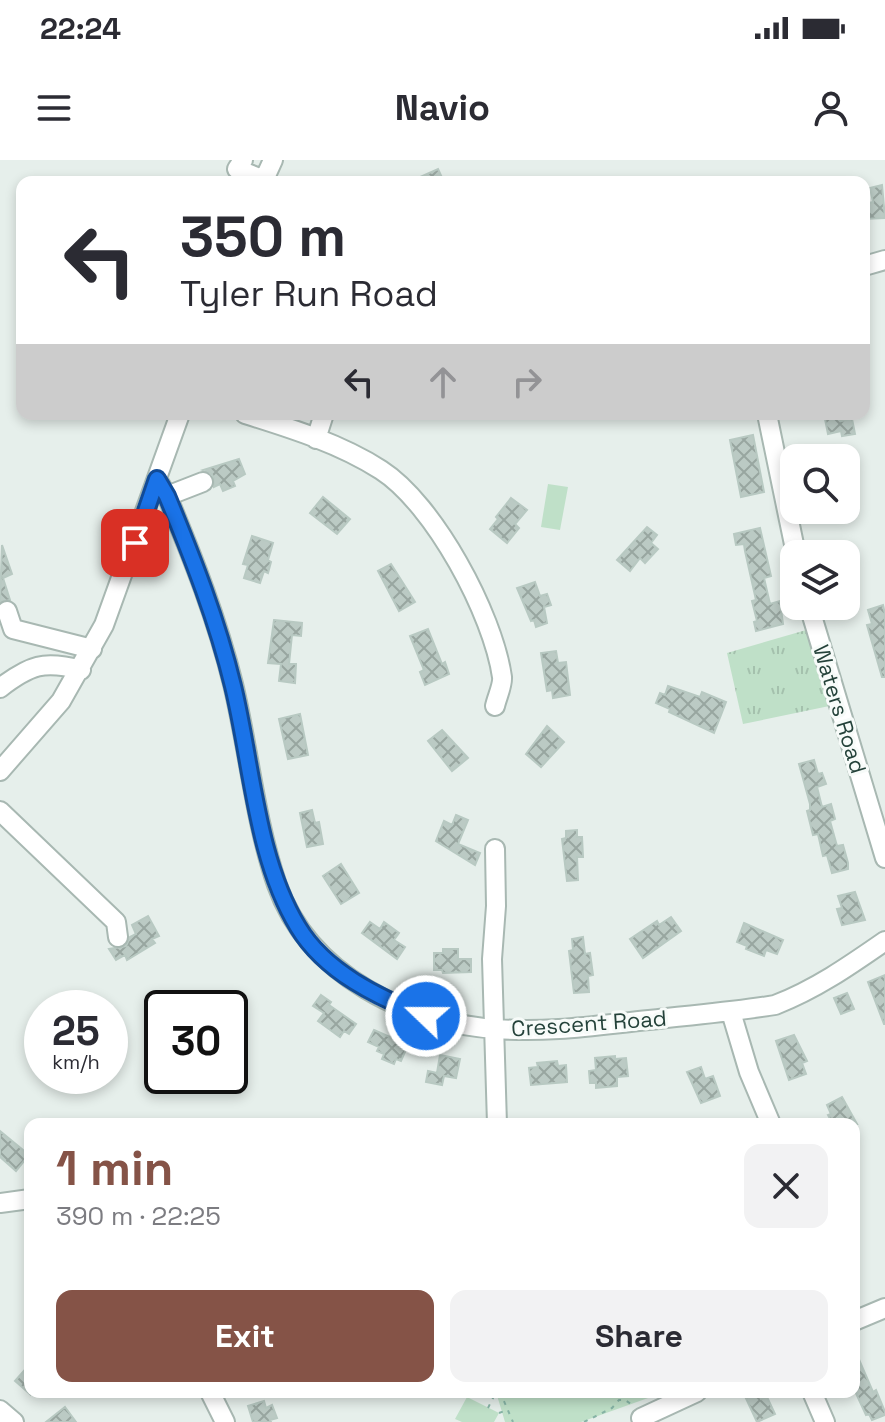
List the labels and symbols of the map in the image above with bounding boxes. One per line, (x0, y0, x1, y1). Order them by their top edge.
pin (101, 509, 169, 577)
street label: Waters Road (807, 641, 873, 777)
position arrow (384, 974, 468, 1058)
speed limit sign: 30 (144, 990, 248, 1094)
street label: Crescent Road (510, 1004, 668, 1042)

